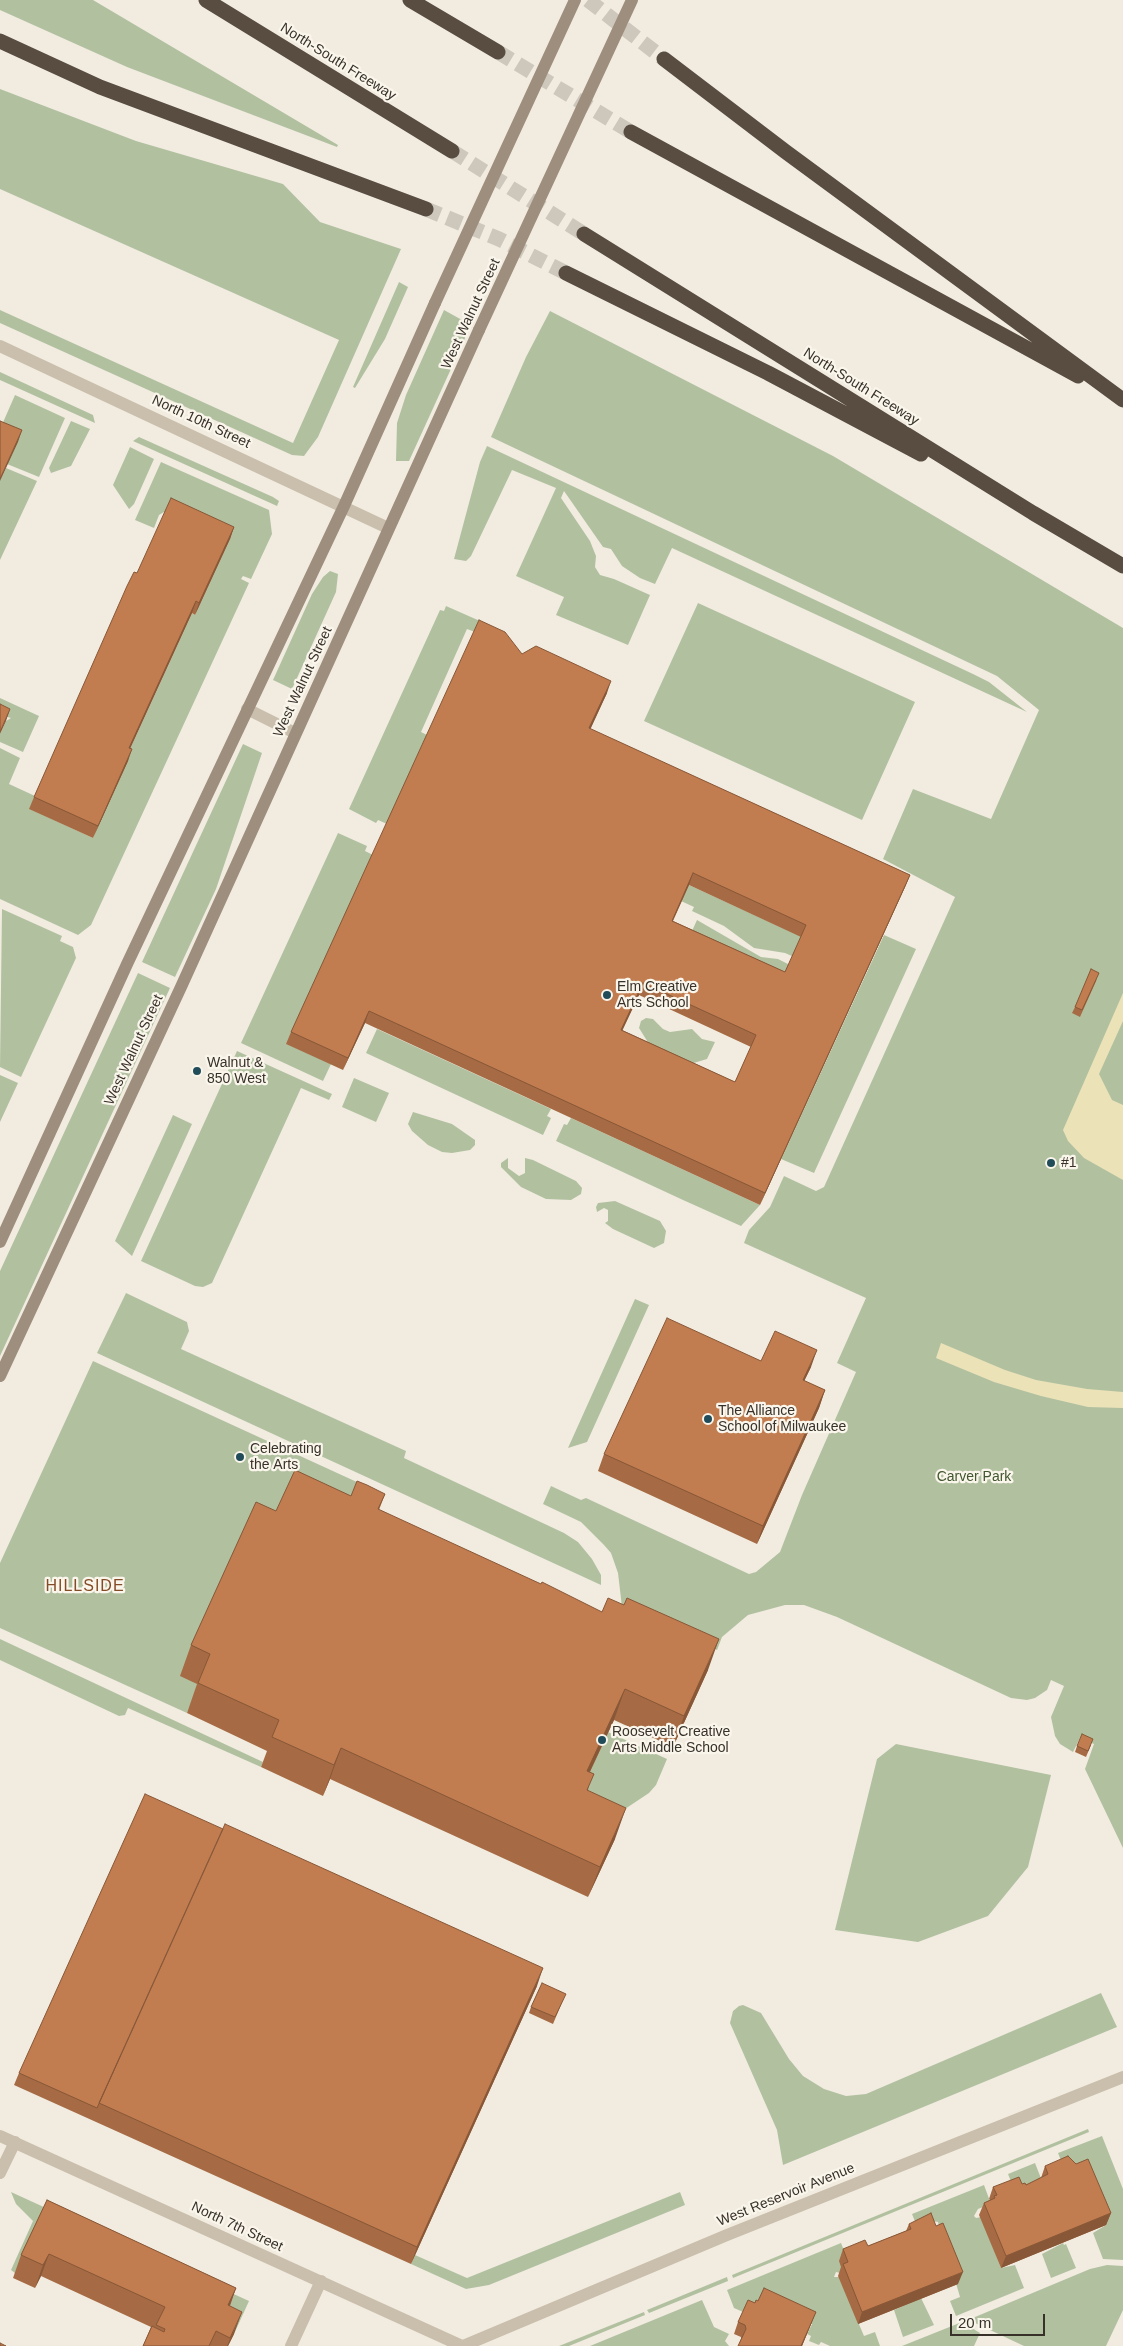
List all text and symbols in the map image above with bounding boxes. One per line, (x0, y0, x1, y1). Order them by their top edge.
street label: North-South Freeway (277, 20, 399, 104)
street label: West Walnut Street (438, 256, 504, 372)
street label: North-South Freeway (800, 345, 922, 429)
street label: North 10th Street (149, 392, 253, 452)
street label: West Walnut Street (270, 624, 336, 740)
place label: Elm Creative Arts School (617, 979, 697, 1012)
marker: Elm Creative Arts School (601, 989, 613, 1001)
street label: West Walnut Street (101, 992, 167, 1108)
place label: Walnut & 850 West (207, 1055, 266, 1088)
marker: Walnut & 850 West (191, 1065, 203, 1077)
place label: #1 (1061, 1155, 1077, 1171)
marker: #1 (1045, 1157, 1057, 1169)
place label: The Alliance School of Milwaukee (718, 1403, 846, 1435)
marker: The Alliance School of Milwaukee (702, 1413, 714, 1425)
place label: Celebrating the Arts (250, 1441, 322, 1474)
marker: Celebrating the Arts (234, 1451, 246, 1463)
park label: Carver Park (937, 1469, 1011, 1485)
district label: HILLSIDE (44, 1577, 126, 1597)
place label: Roosevelt Creative Arts Middle School (612, 1724, 730, 1756)
marker: Roosevelt Creative Arts Middle School (596, 1734, 608, 1746)
street label: West Reservoir Avenue (715, 2160, 857, 2230)
street label: North 7th Street (189, 2199, 285, 2255)
scale bar (953, 2304, 1048, 2336)
text: 20 m (958, 2314, 991, 2331)

